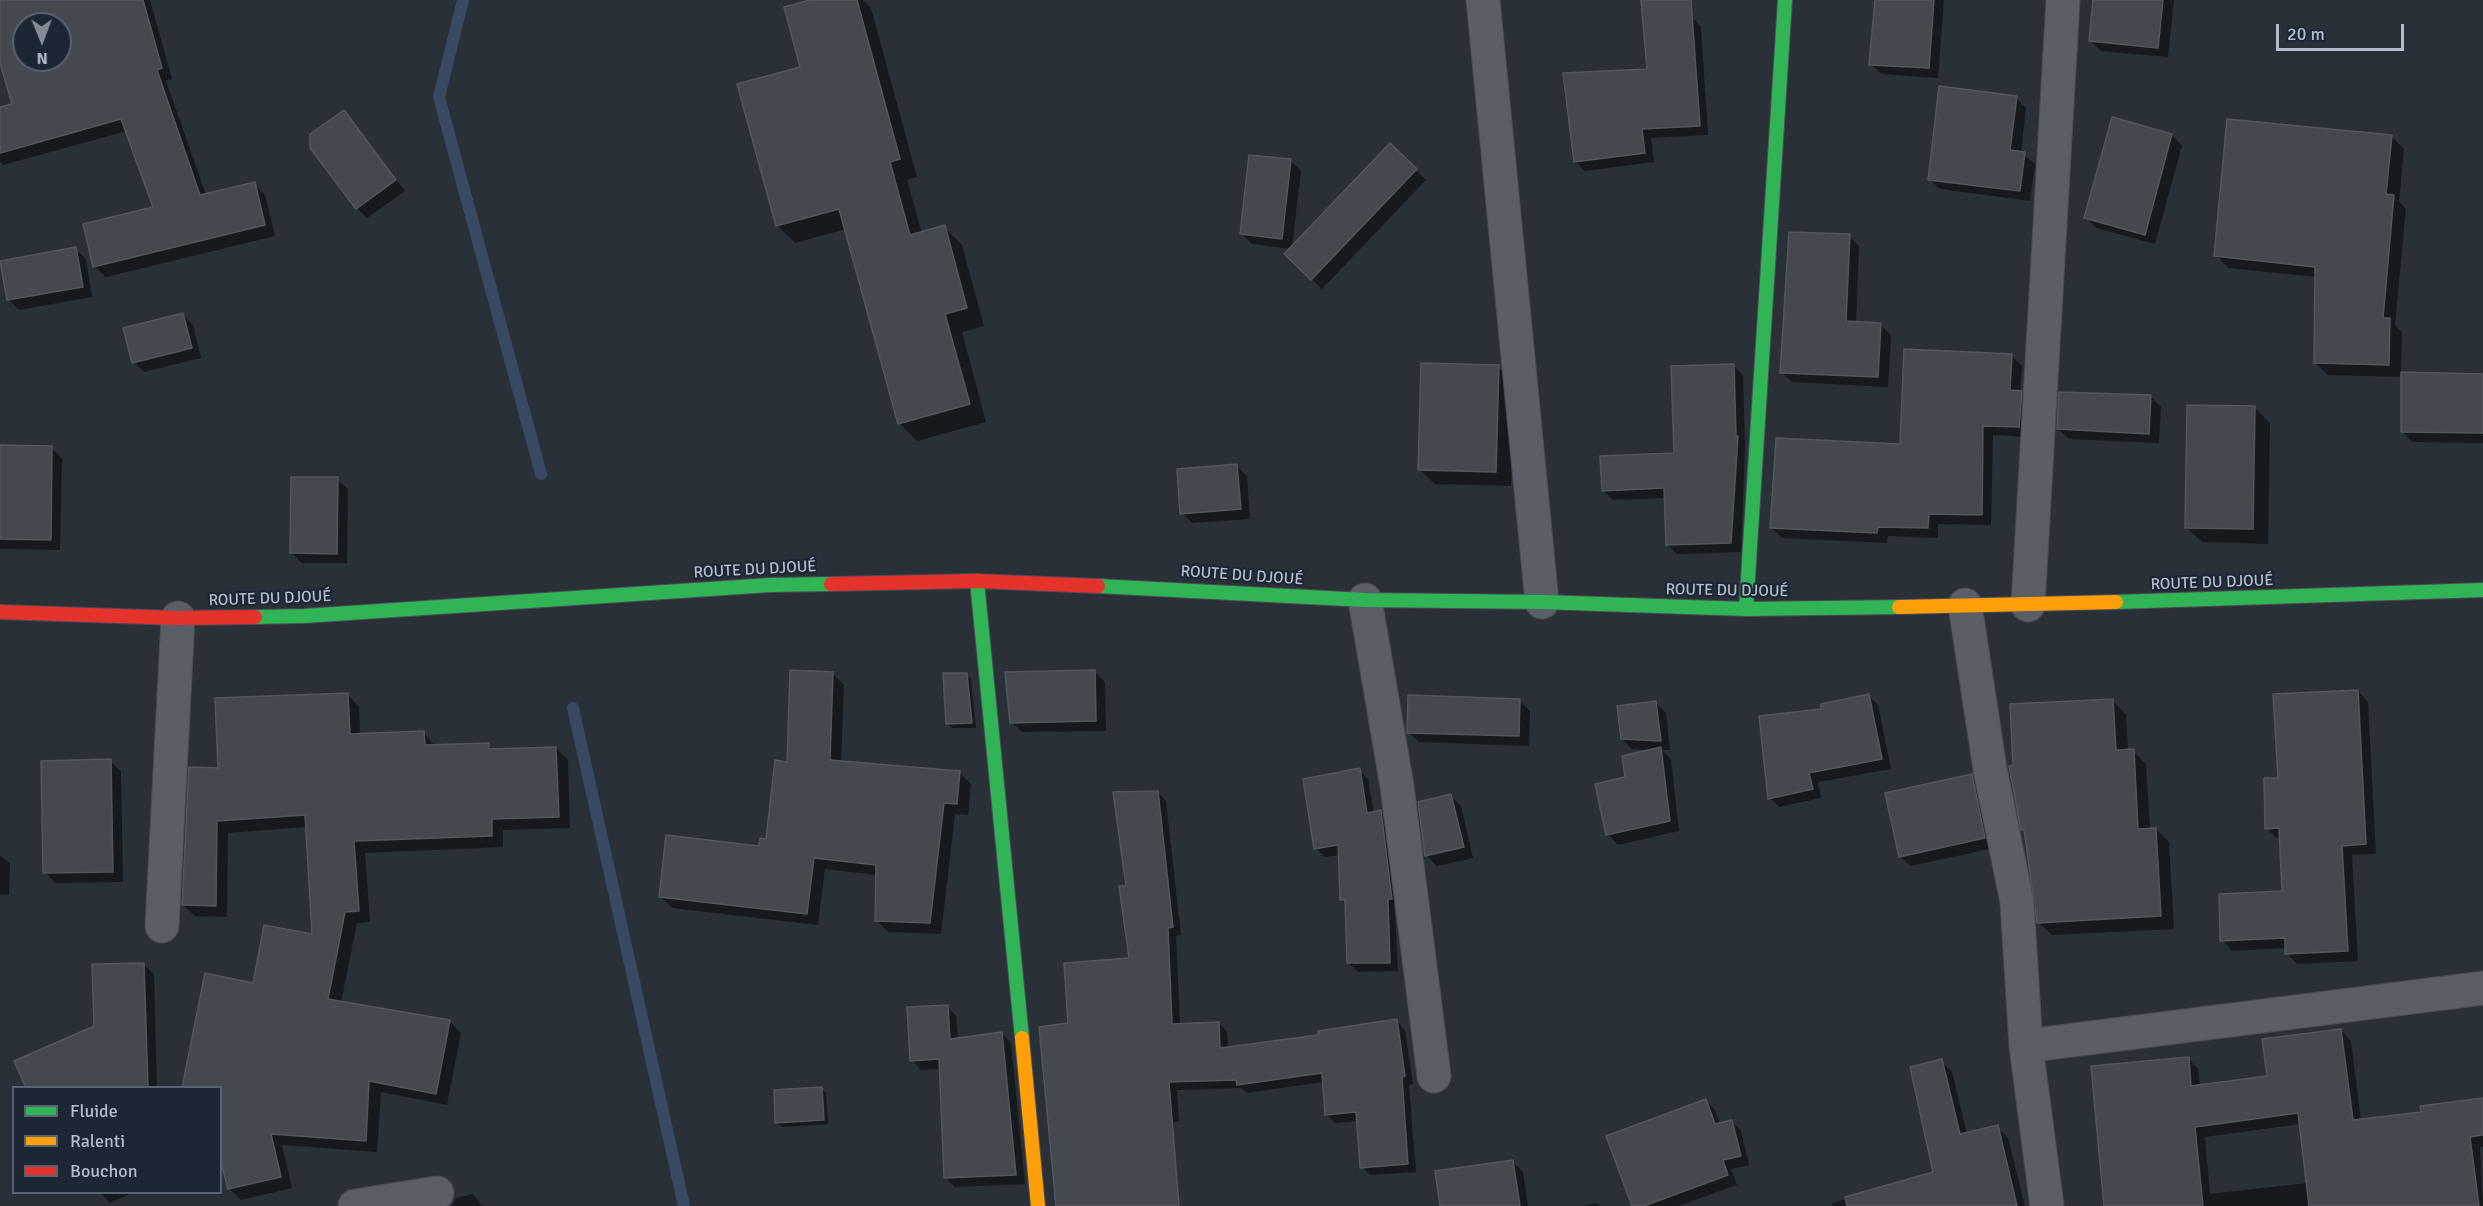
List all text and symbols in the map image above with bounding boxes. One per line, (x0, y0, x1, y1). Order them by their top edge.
north arrow (12, 12, 72, 72)
scale bar (2279, 12, 2406, 50)
text: 20 m (2287, 23, 2325, 45)
text: N (37, 48, 48, 68)
street label: ROUTE DU DJOUÉ (693, 557, 817, 583)
street label: ROUTE DU DJOUÉ (1180, 562, 1304, 590)
street label: ROUTE DU DJOUÉ (2150, 571, 2274, 595)
street label: ROUTE DU DJOUÉ (1665, 580, 1789, 602)
street label: ROUTE DU DJOUÉ (208, 587, 332, 611)
legend (12, 1086, 222, 1194)
text: Fluide (70, 1100, 118, 1122)
text: Ralenti (70, 1130, 125, 1152)
text: Bouchon (70, 1160, 138, 1182)

